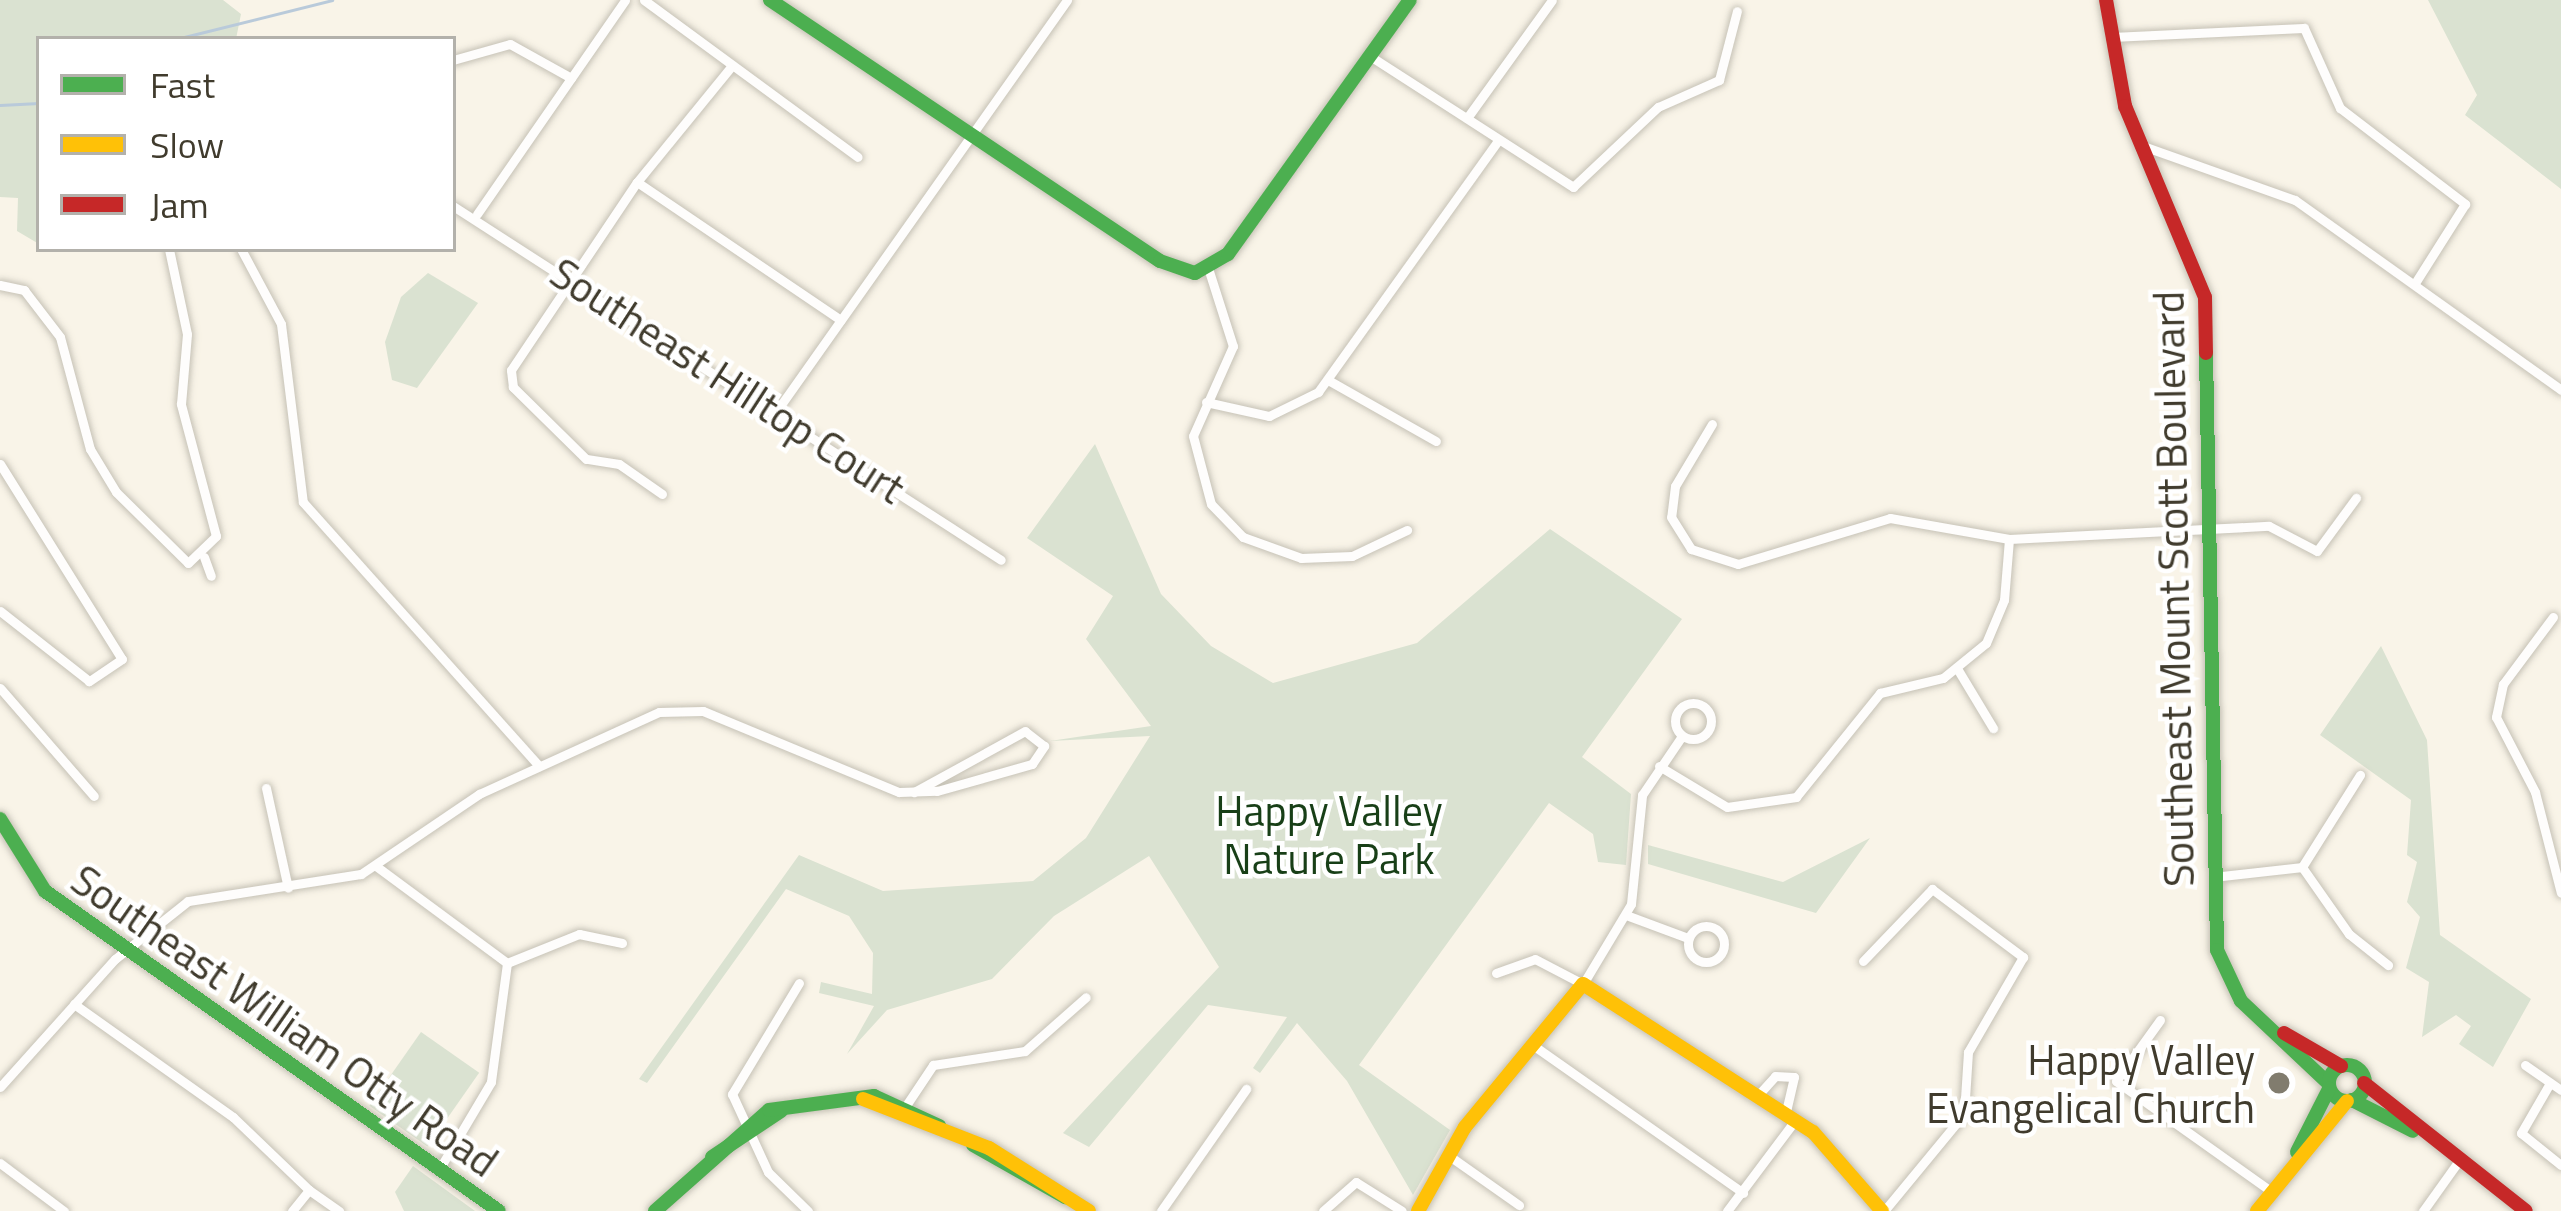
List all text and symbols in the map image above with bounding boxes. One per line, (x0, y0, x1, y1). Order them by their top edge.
legend (36, 36, 456, 252)
text: Fast (150, 57, 215, 112)
text: Slow (150, 117, 224, 172)
text: Jam (150, 177, 209, 232)
street label: Southeast Hilltop Court (542, 247, 914, 513)
street label: Southeast Mount Scott Boulevard (2143, 291, 2203, 887)
park label: Happy Valley Nature Park (1215, 785, 1443, 884)
street label: Southeast William Otty Road (62, 854, 508, 1186)
place label: Happy Valley Evangelical Church (1926, 1034, 2255, 1132)
marker: Happy Valley Evangelical Church (2266, 1070, 2292, 1096)

